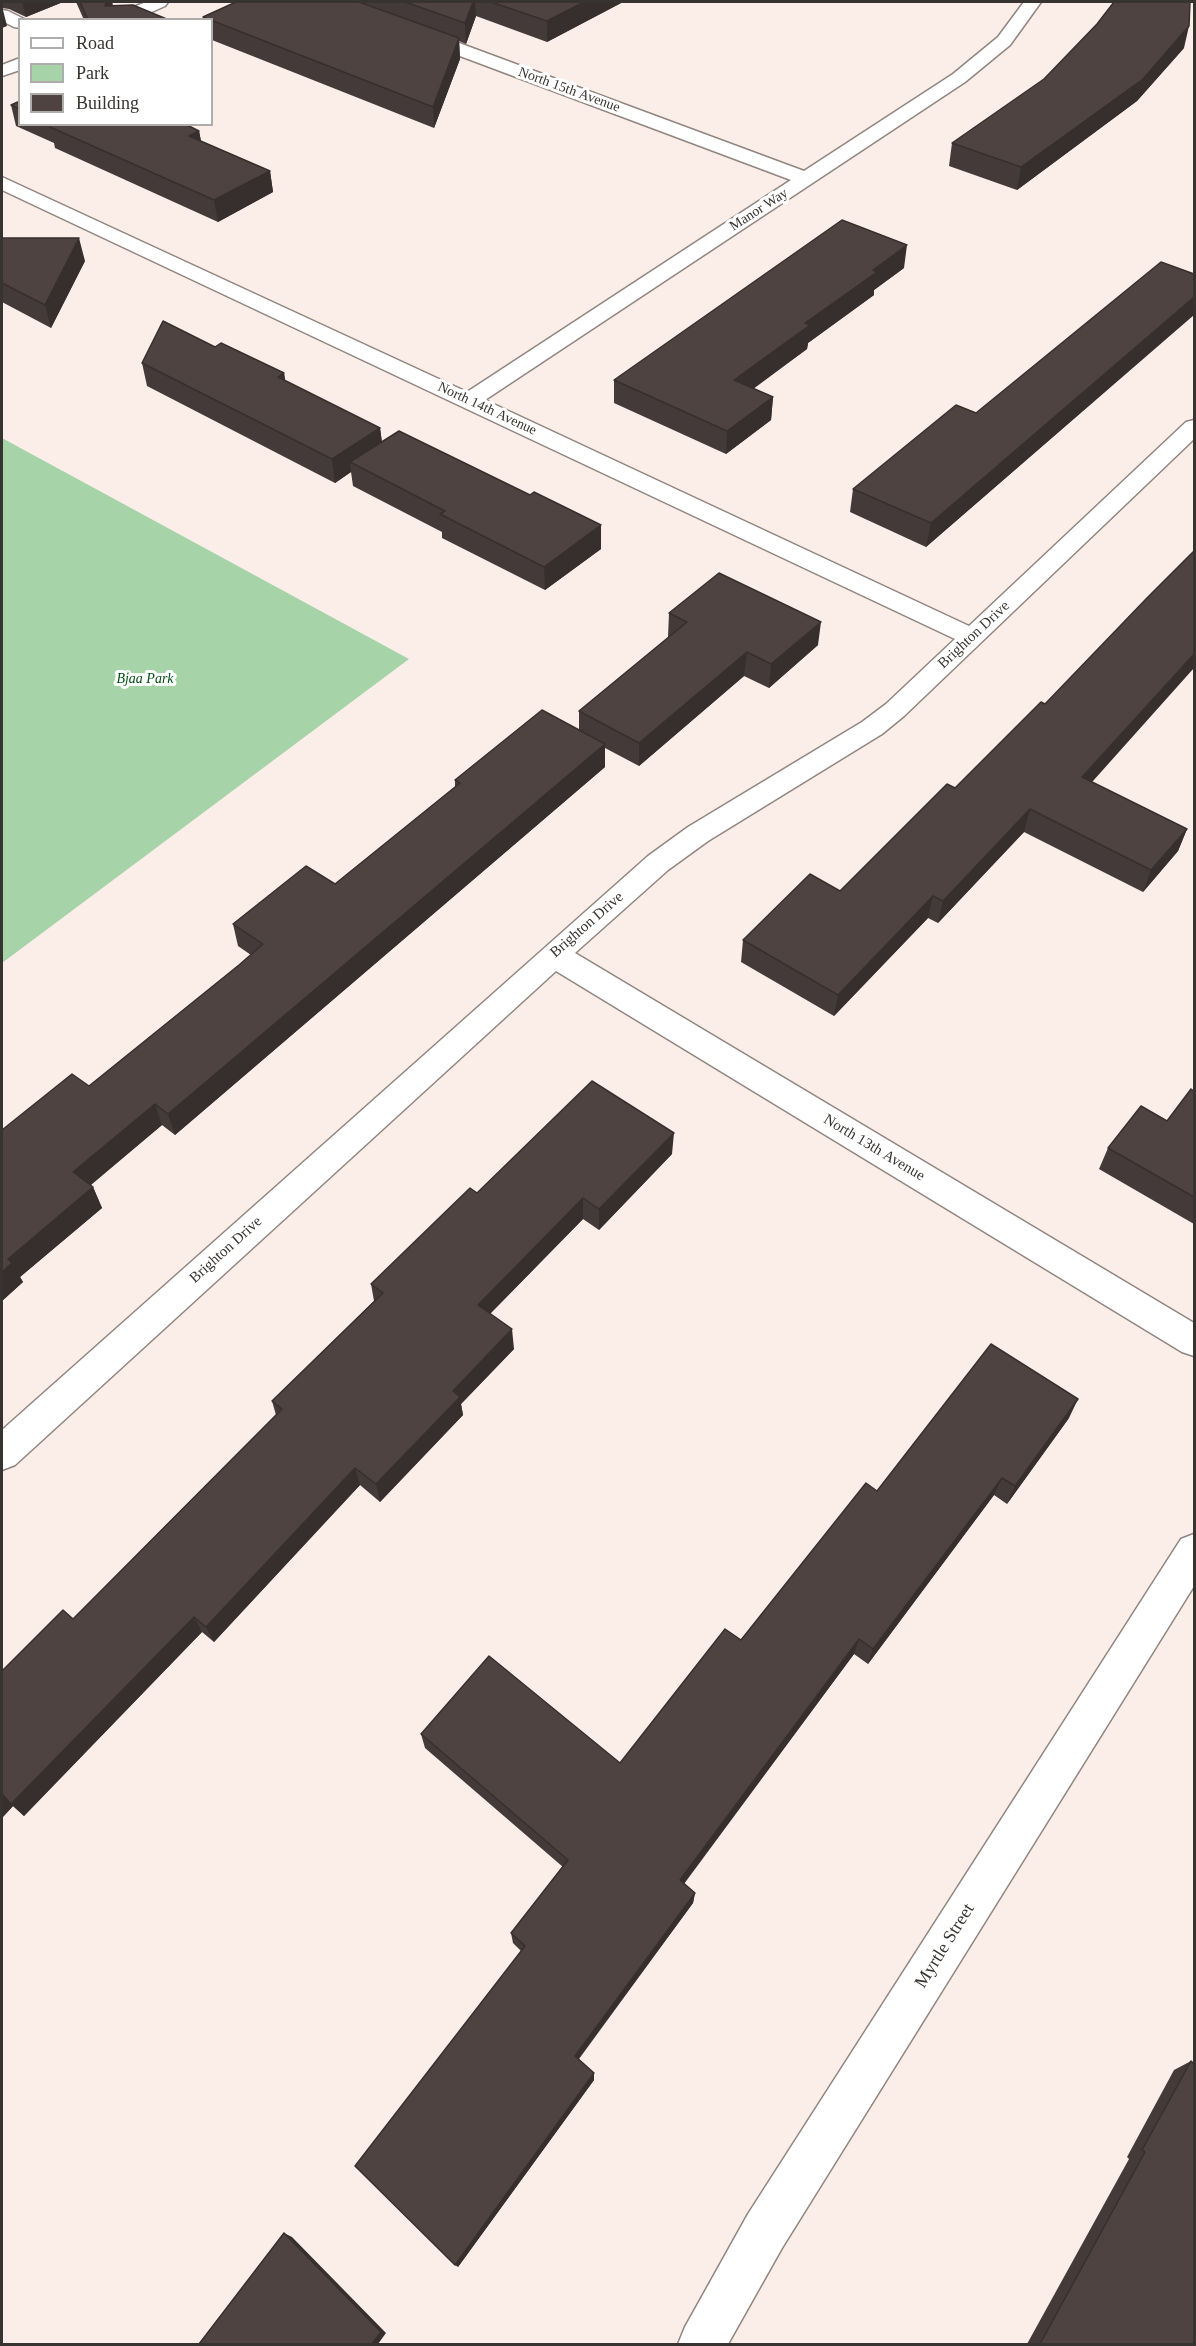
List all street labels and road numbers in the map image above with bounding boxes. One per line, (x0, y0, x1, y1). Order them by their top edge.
street label: North 15th Avenue (516, 64, 622, 116)
street label: Manor Way (727, 185, 791, 235)
street label: North 14th Avenue (435, 379, 539, 439)
street label: Brighton Drive (934, 597, 1014, 673)
street label: Brighton Drive (547, 888, 627, 962)
street label: North 13th Avenue (820, 1111, 928, 1185)
street label: Brighton Drive (186, 1213, 266, 1287)
street label: Myrtle Street (911, 1900, 979, 1992)

